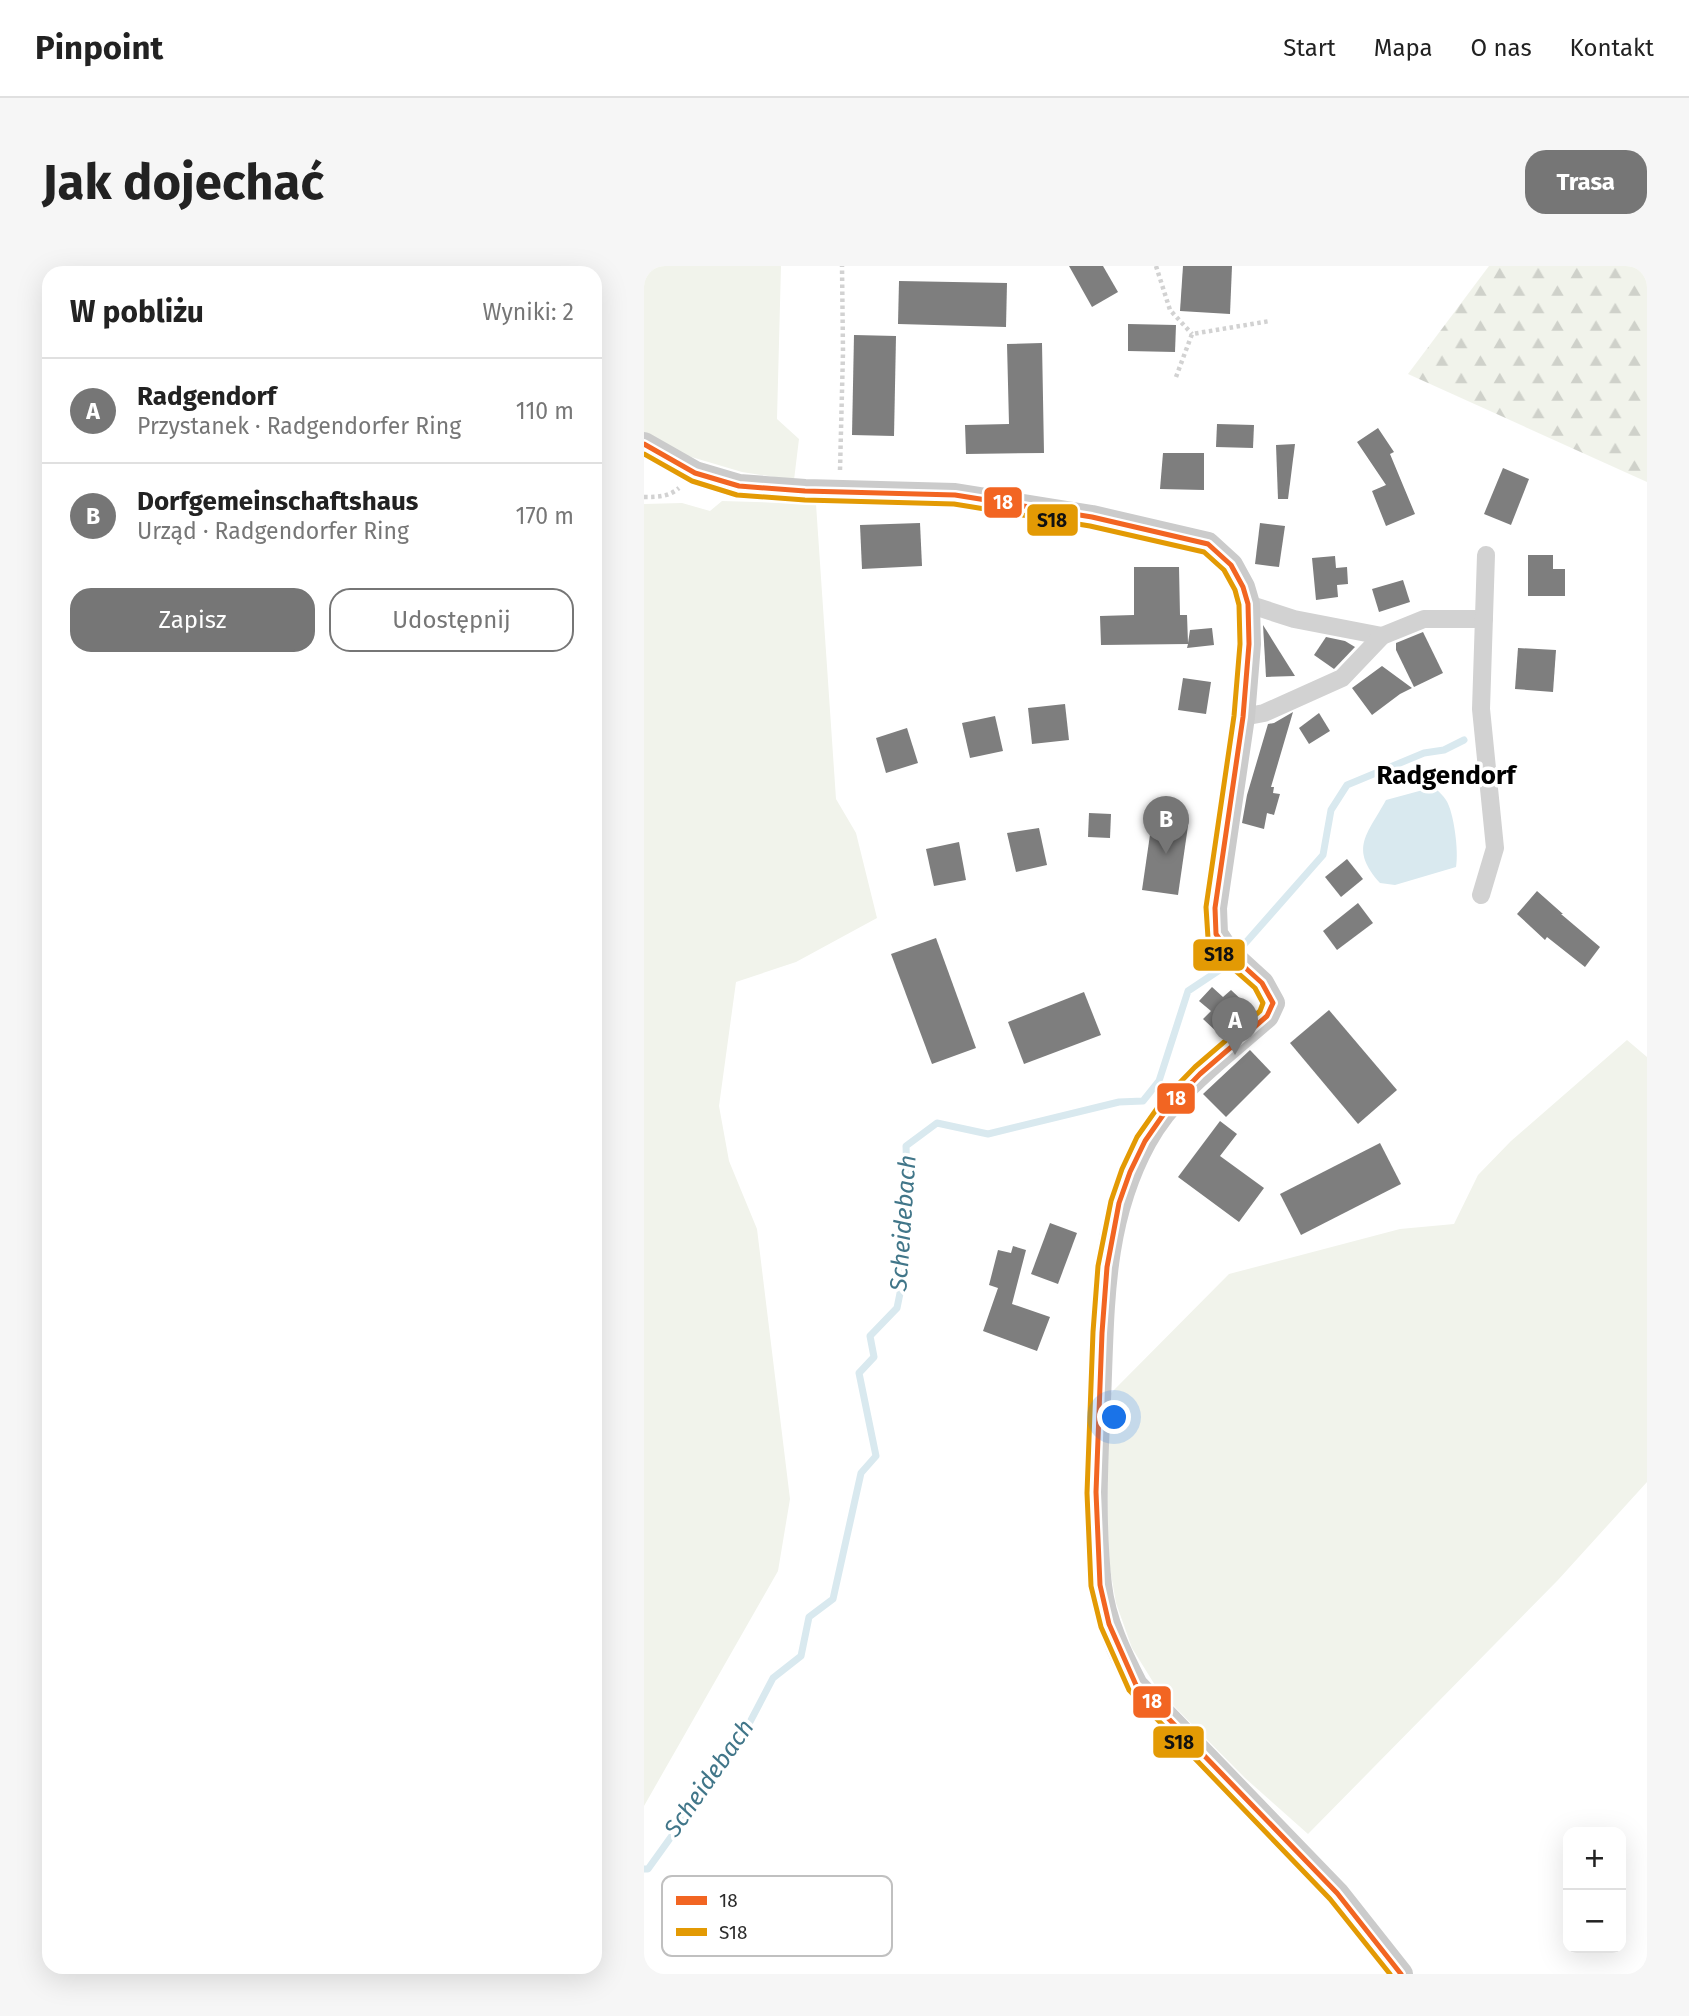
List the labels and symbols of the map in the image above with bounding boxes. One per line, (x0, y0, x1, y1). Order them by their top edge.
line badge: 18 (983, 486, 1023, 519)
text: 18 (993, 491, 1013, 514)
line badge: S18 (1026, 503, 1079, 537)
text: S18 (1037, 509, 1067, 532)
district label: Radgendorf (1376, 760, 1518, 791)
pin: B (1143, 796, 1189, 854)
line badge: S18 (1192, 938, 1246, 972)
text: S18 (1204, 943, 1234, 966)
pin: A (1212, 997, 1258, 1055)
line badge: 18 (1156, 1082, 1196, 1115)
text: 18 (1166, 1087, 1186, 1110)
water label: Scheidebach (884, 1154, 922, 1293)
your location (1097, 1400, 1131, 1434)
line badge: 18 (1132, 1685, 1172, 1719)
text: 18 (1142, 1690, 1162, 1713)
water label: Scheidebach (658, 1714, 760, 1843)
line badge: S18 (1152, 1725, 1205, 1759)
text: S18 (1164, 1731, 1194, 1754)
legend (662, 1876, 892, 1956)
text: 18 (719, 1889, 738, 1912)
text: S18 (719, 1921, 748, 1944)

